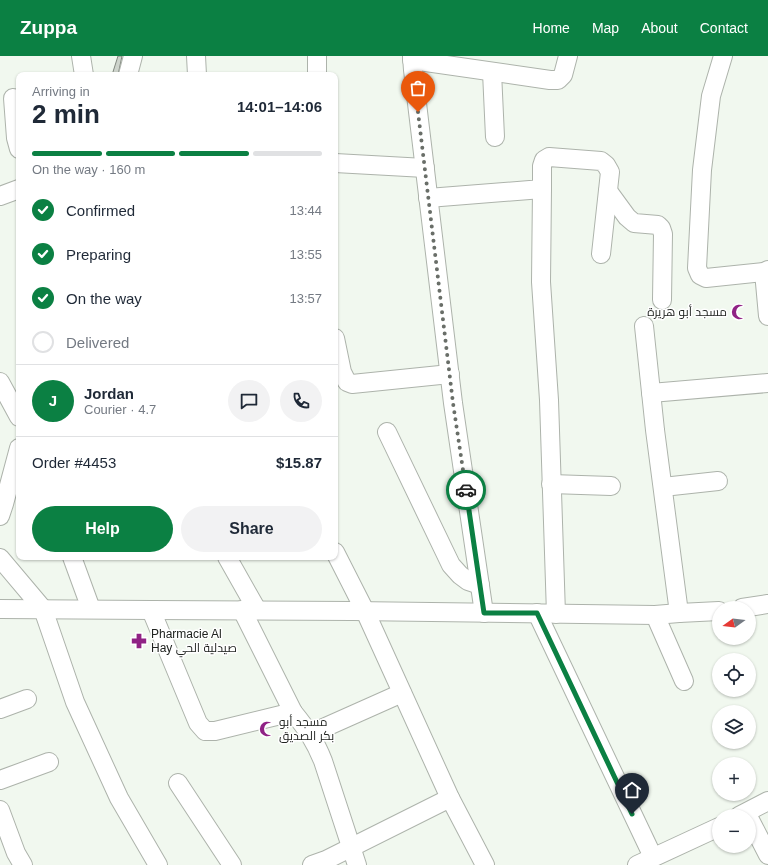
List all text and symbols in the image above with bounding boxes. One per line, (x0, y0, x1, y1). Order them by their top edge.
text: Zuppa (20, 17, 77, 38)
text: Home (533, 20, 570, 36)
text: Map (592, 20, 619, 36)
text: About (641, 20, 678, 36)
text: Contact (700, 20, 748, 36)
pin (401, 71, 435, 112)
icon: bag (407, 77, 429, 99)
text: Arriving in (32, 84, 90, 99)
text: 14:01–14:06 (237, 98, 322, 115)
text: 2 min (32, 99, 100, 129)
text: On the way · 160 m (32, 162, 145, 177)
icon: check (32, 199, 54, 221)
text: Confirmed (66, 202, 135, 219)
text: 13:44 (289, 203, 322, 218)
icon: check (32, 243, 54, 265)
text: Preparing (66, 246, 131, 263)
text: 13:55 (289, 247, 322, 262)
icon: check (32, 287, 54, 309)
text: On the way (66, 290, 142, 307)
text: 13:57 (289, 291, 322, 306)
mosque icon: مسجد أبو هريرة (730, 303, 748, 321)
place label: مسجد أبو هريرة (647, 304, 727, 319)
text: Delivered (66, 334, 129, 351)
button: chat (228, 380, 270, 422)
button: phone (280, 380, 322, 422)
text: Jordan (84, 385, 134, 402)
text: J (49, 392, 57, 409)
text: Courier · 4.7 (84, 402, 156, 417)
text: Order #4453 (32, 454, 116, 471)
text: $15.87 (276, 454, 322, 471)
courier (446, 470, 486, 510)
icon: car (455, 479, 477, 501)
button: Help (32, 506, 173, 552)
button: Share (181, 506, 322, 552)
north arrow (712, 601, 756, 645)
map controls (712, 601, 756, 853)
place label: Pharmacie Al Hay صيدلية الحي (151, 627, 237, 658)
pharmacy icon: Pharmacie Al Hay صيدلية الحي (130, 632, 148, 650)
button: locate (712, 653, 756, 697)
button: layers (712, 705, 756, 749)
place label: مسجد أبو بكر الصديق (279, 714, 334, 743)
mosque icon: مسجد أبو بكر الصديق (258, 720, 276, 738)
button: + (712, 757, 756, 801)
pin (615, 773, 649, 814)
icon: home (621, 779, 643, 801)
button: − (712, 809, 756, 853)

